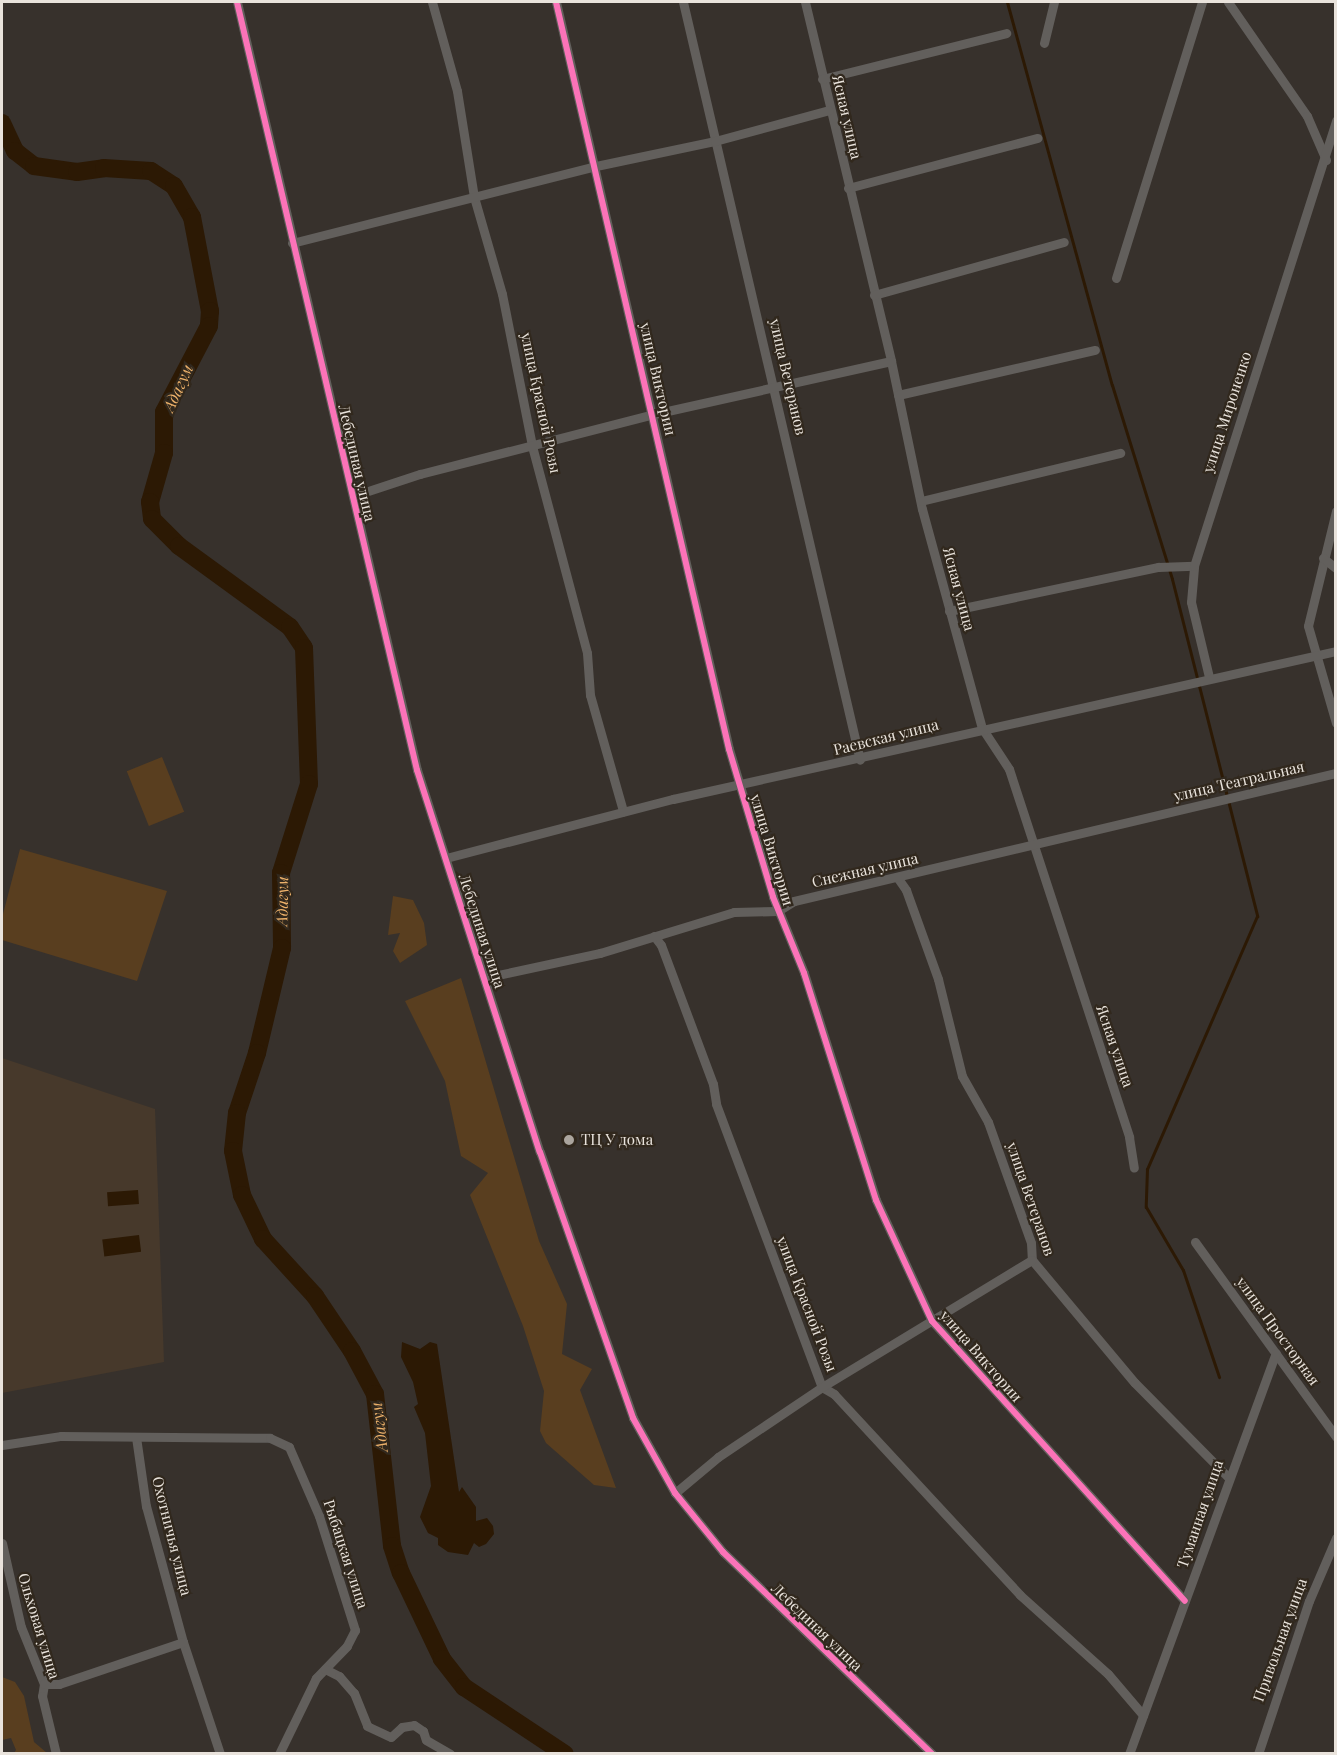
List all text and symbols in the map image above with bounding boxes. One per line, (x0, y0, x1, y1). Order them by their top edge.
street label: Ясная улица (829, 73, 865, 161)
street label: улица Ветеранов (766, 317, 810, 437)
street label: улица Виктории (636, 321, 680, 437)
street label: улица Красной Розы (517, 331, 565, 475)
street label: улица Мироненко (1199, 349, 1255, 475)
water label: Адагум (159, 361, 197, 415)
street label: Лебединая улица (335, 403, 379, 523)
street label: Ясная улица (939, 545, 979, 633)
street label: Раевская улица (832, 715, 940, 759)
street label: улица Театральная (1172, 757, 1306, 805)
street label: улица Виктории (746, 792, 798, 908)
street label: Снежная улица (810, 849, 920, 891)
street label: Лебединая улица (455, 871, 509, 991)
water label: Адагум (272, 876, 292, 926)
street label: Ясная улица (1093, 1003, 1137, 1089)
place label: ТЦ У дома (581, 1131, 653, 1149)
marker: ТЦ У дома (562, 1133, 576, 1147)
street label: улица Ветеранов (1003, 1140, 1059, 1258)
street label: улица Красной Розы (773, 1234, 841, 1374)
street label: улица Просторная (1233, 1273, 1323, 1389)
street label: улица Виктории (936, 1306, 1026, 1406)
water label: Адагум (366, 1401, 392, 1453)
street label: Туманная улица (1173, 1458, 1227, 1570)
street label: Охотничья улица (148, 1475, 196, 1597)
street label: Рыбацкая улица (320, 1497, 372, 1611)
street label: Ольховая улица (14, 1571, 64, 1681)
street label: Привольная улица (1249, 1576, 1311, 1704)
street label: Лебединая улица (768, 1579, 866, 1675)

